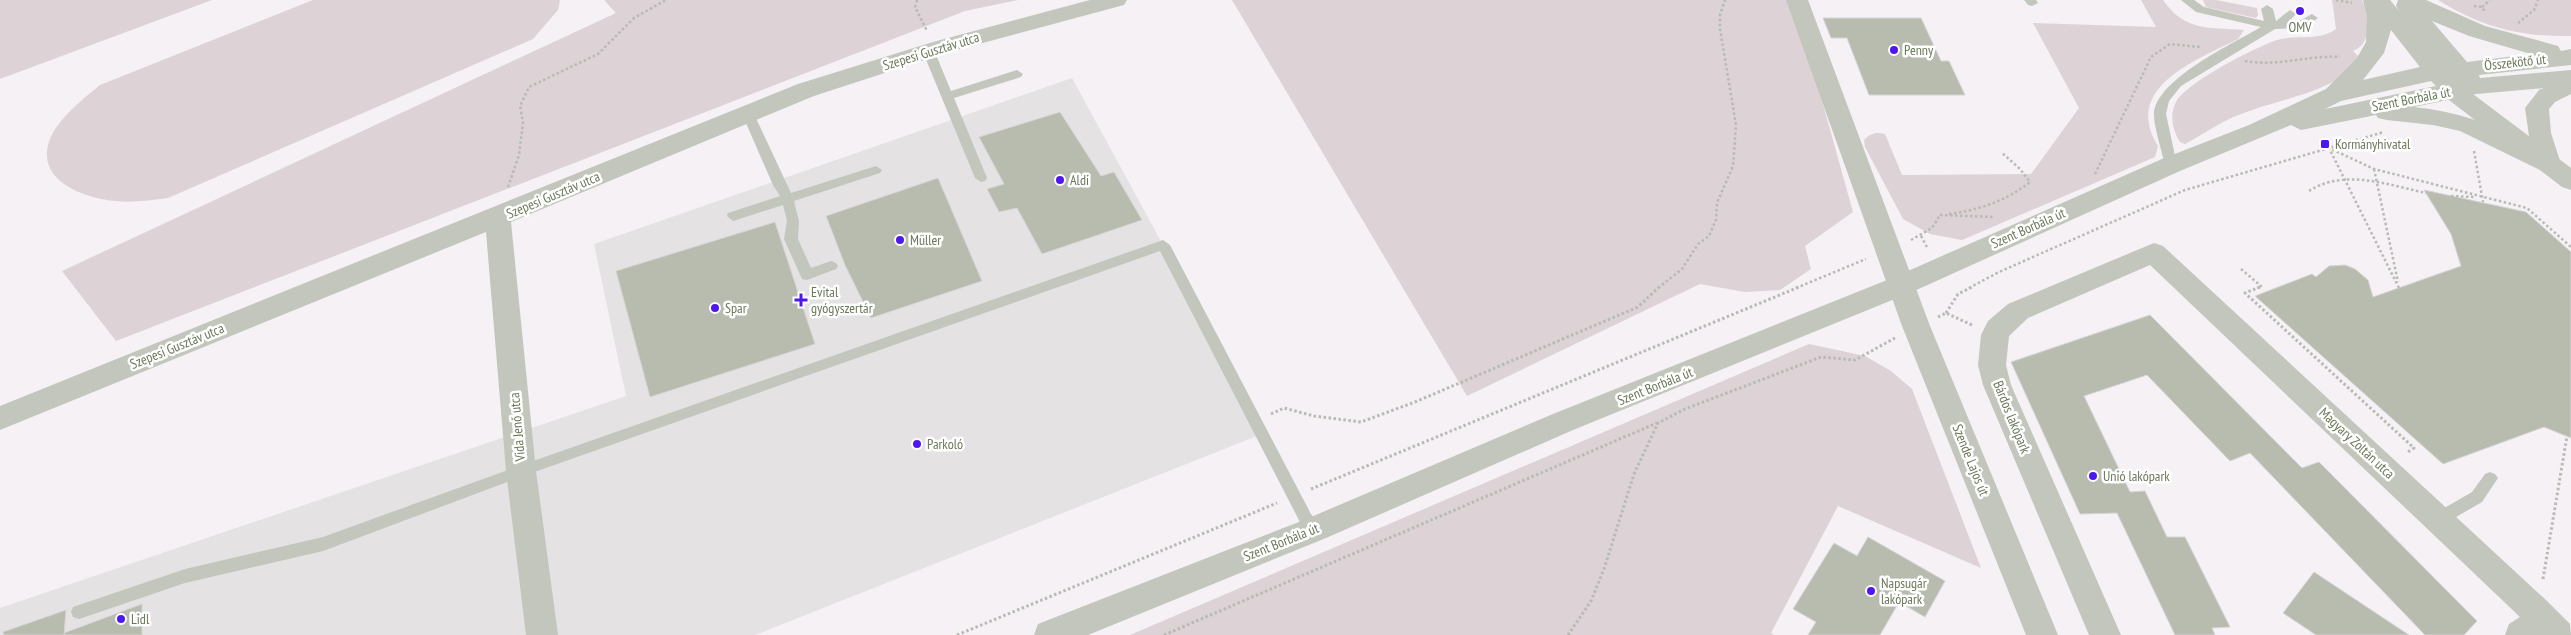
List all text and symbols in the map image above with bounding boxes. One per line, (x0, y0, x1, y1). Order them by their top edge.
marker: OMV (2294, 5, 2306, 17)
place label: OMV (2288, 18, 2312, 36)
street label: Szepesi Gusztáv utca (881, 28, 981, 74)
place label: Penny (1904, 41, 1934, 59)
marker: Penny (1888, 44, 1900, 56)
street label: Összekötő út (2483, 50, 2547, 74)
street label: Szent Borbála út (2370, 83, 2452, 115)
place label: Kormányhivatal (2335, 135, 2411, 153)
marker: Kormányhivatal (2319, 138, 2331, 150)
street label: Szepesi Gusztáv utca (504, 167, 602, 223)
place label: Aldi (1070, 171, 1089, 189)
marker: Aldi (1054, 174, 1066, 186)
street label: Szent Borbála út (1988, 204, 2068, 252)
place label: Müller (910, 231, 941, 249)
marker: Müller (894, 234, 906, 246)
place label: Evital gyógyszertár (811, 283, 873, 317)
marker: Evital gyógyszertár (795, 294, 807, 306)
place label: Spar (725, 299, 747, 317)
marker: Spar (709, 302, 721, 314)
street label: Szepesi Gusztáv utca (127, 319, 227, 373)
street label: Szent Borbála út (1615, 363, 1695, 409)
street label: Bárdos lakópark (1989, 378, 2035, 457)
street label: Vida Jenő utca (505, 392, 529, 463)
street label: Magyary Zoltán utca (2315, 403, 2399, 483)
street label: Szende Lajos út (1949, 422, 1994, 499)
place label: Parkoló (927, 435, 963, 453)
marker: Parkoló (911, 438, 923, 450)
place label: Unió lakópark (2103, 467, 2170, 485)
marker: Unió lakópark (2087, 470, 2099, 482)
street label: Szent Borbála út (1241, 519, 1321, 565)
place label: Napsugár lakópark (1881, 574, 1927, 608)
marker: Napsugár lakópark (1865, 585, 1877, 597)
place label: Lidl (131, 610, 150, 628)
marker: Lidl (115, 613, 127, 625)

